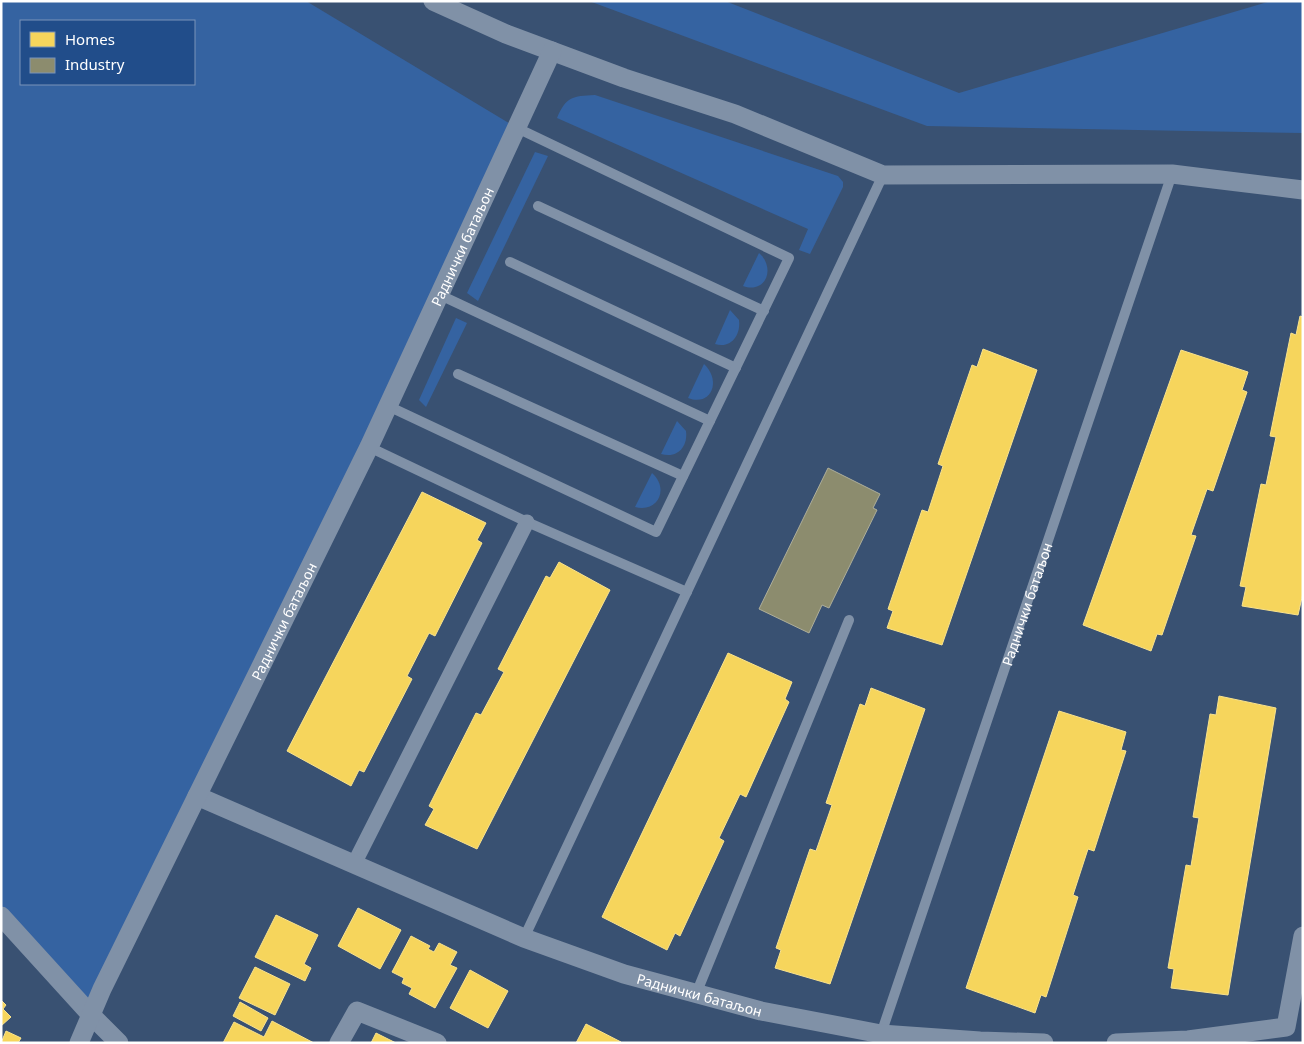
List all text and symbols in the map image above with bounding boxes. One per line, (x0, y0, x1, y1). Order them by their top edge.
legend (20, 20, 195, 85)
text: Homes (65, 29, 115, 49)
text: Industry (65, 54, 125, 74)
street label: Раднички батаљон (426, 184, 497, 309)
street label: Раднички батаљон (997, 540, 1056, 668)
street label: Раднички батаљон (246, 559, 320, 683)
street label: Раднички батаљон (635, 968, 764, 1020)

